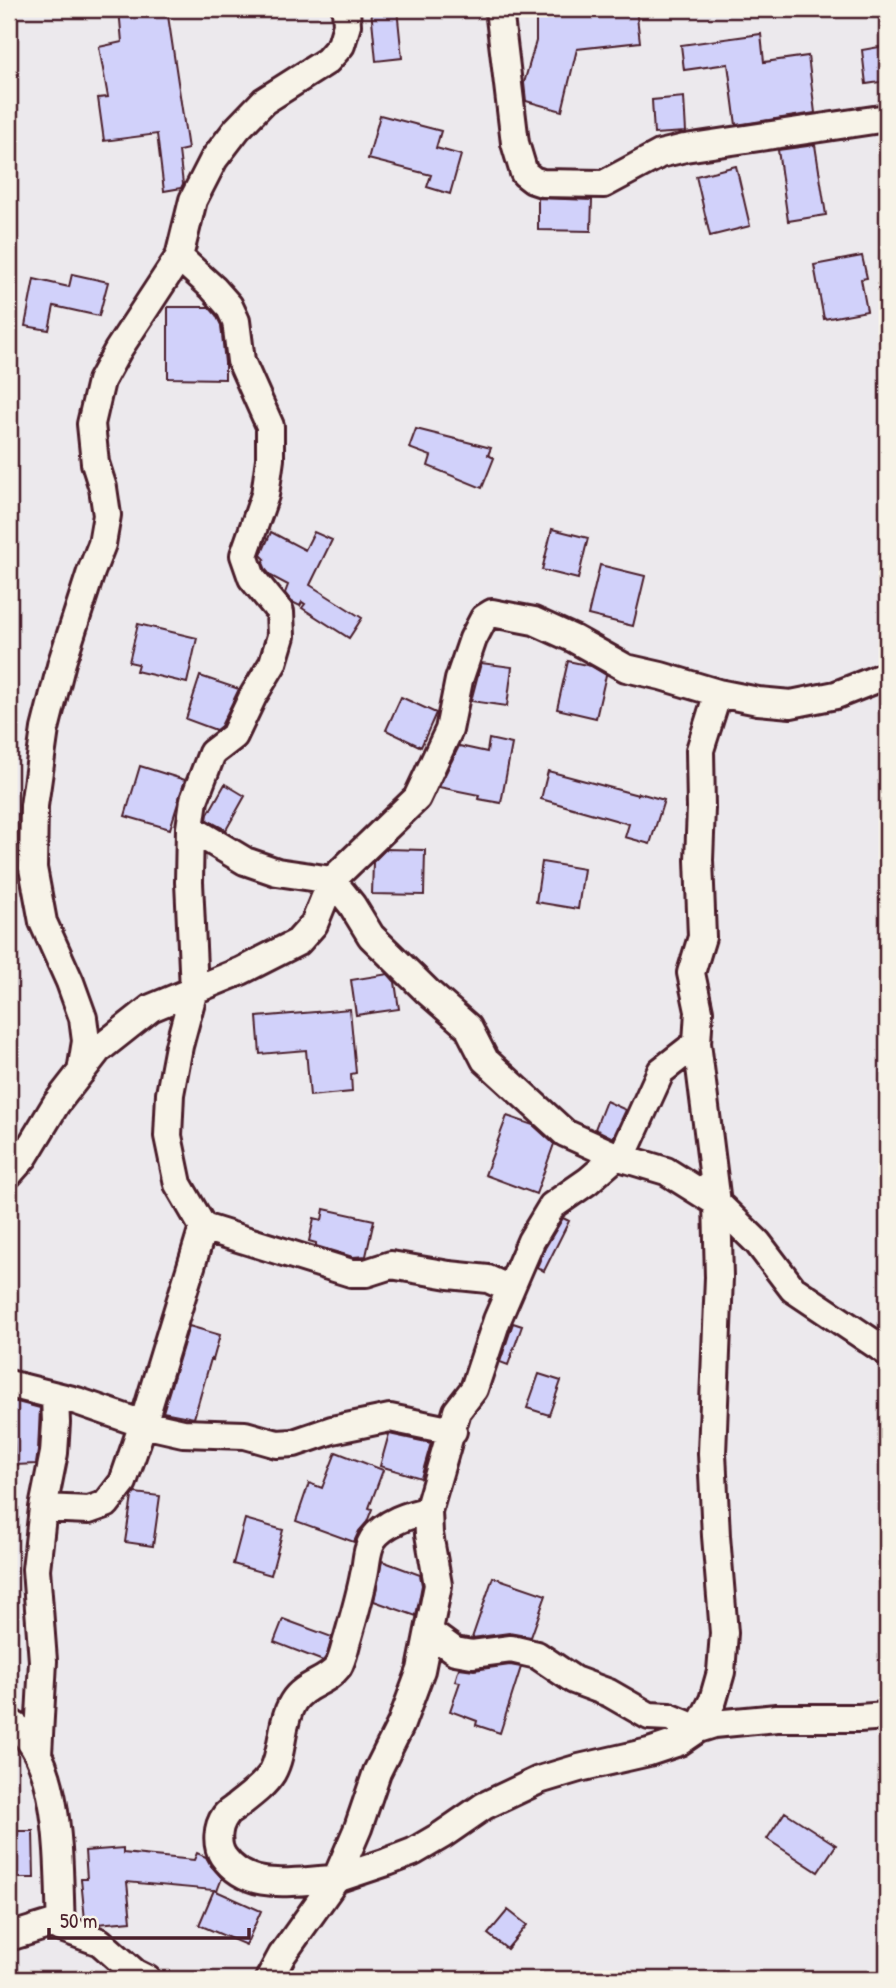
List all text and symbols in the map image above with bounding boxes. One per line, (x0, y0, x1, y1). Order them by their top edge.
scale bar (49, 1897, 248, 1941)
text: 50 m (60, 1906, 97, 1935)

